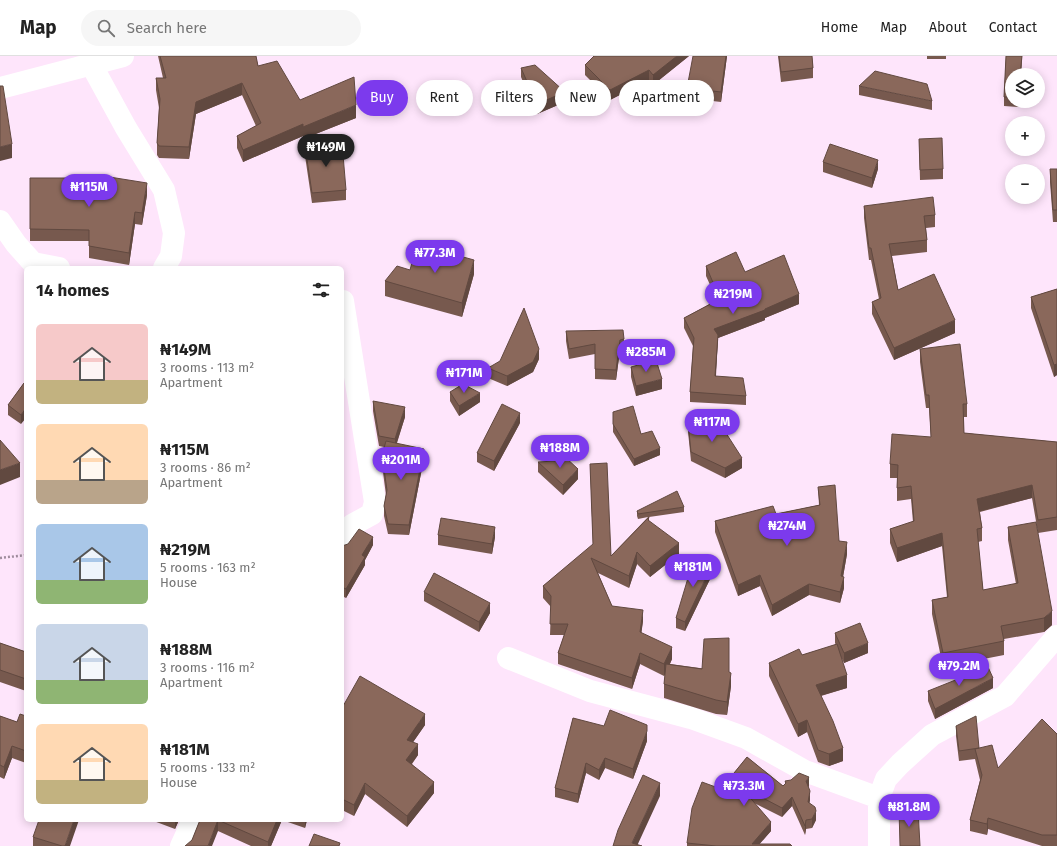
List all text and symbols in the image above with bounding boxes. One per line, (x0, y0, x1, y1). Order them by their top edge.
search box (81, 10, 361, 46)
text: Map (20, 16, 57, 39)
icon: search (95, 17, 117, 39)
text: Search here (127, 19, 207, 37)
text: Home (821, 19, 858, 36)
text: Map (880, 19, 907, 36)
text: About (929, 19, 967, 36)
text: Contact (989, 19, 1037, 36)
map controls (1005, 68, 1045, 204)
button: layers (1005, 68, 1045, 108)
chip: Buy (356, 80, 408, 116)
chip: Rent (416, 80, 473, 116)
chip: Filters (481, 80, 547, 116)
chip: New (555, 80, 611, 116)
chip: Apartment (619, 80, 714, 116)
button: + (1005, 116, 1045, 156)
pin: ₦149M (298, 134, 354, 168)
text: ₦149M (306, 139, 346, 154)
button: − (1005, 164, 1045, 204)
pin: ₦115M (61, 174, 117, 208)
text: ₦115M (70, 179, 108, 194)
pin: ₦77.3M (402, 240, 468, 274)
text: ₦77.3M (414, 245, 456, 260)
icon: filters (310, 279, 332, 301)
text: 14 homes (36, 280, 109, 301)
pin: ₦219M (705, 281, 761, 315)
text: ₦219M (714, 286, 752, 301)
text: ₦149M (160, 339, 211, 360)
pin: ₦285M (618, 339, 674, 373)
icon: home (68, 340, 116, 388)
text: ₦285M (626, 344, 666, 359)
text: 3 rooms · 113 m² (160, 360, 254, 375)
pin: ₦171M (436, 360, 492, 394)
text: ₦171M (446, 365, 482, 380)
text: Apartment (160, 375, 222, 390)
pin: ₦117M (684, 409, 740, 443)
text: ₦117M (694, 414, 730, 429)
pin: ₦188M (532, 435, 588, 469)
text: ₦115M (160, 439, 209, 460)
icon: home (68, 440, 116, 488)
text: ₦188M (540, 440, 580, 455)
pin: ₦201M (373, 447, 429, 481)
text: ₦201M (382, 452, 420, 467)
text: 3 rooms · 86 m² (160, 460, 251, 475)
text: Apartment (160, 475, 222, 490)
pin: ₦274M (759, 513, 815, 547)
text: ₦274M (768, 518, 806, 533)
text: ₦219M (160, 539, 210, 560)
icon: home (68, 540, 116, 588)
pin: ₦181M (665, 554, 721, 588)
text: ₦181M (674, 559, 712, 574)
text: 5 rooms · 163 m² (160, 560, 256, 575)
text: House (160, 575, 197, 590)
text: ₦188M (160, 639, 212, 660)
icon: home (68, 640, 116, 688)
pin: ₦79.2M (926, 653, 992, 687)
text: ₦79.2M (938, 658, 980, 673)
text: 3 rooms · 116 m² (160, 660, 255, 675)
text: Apartment (160, 675, 222, 690)
text: ₦181M (160, 739, 210, 760)
icon: home (68, 740, 116, 788)
text: 5 rooms · 133 m² (160, 760, 255, 775)
pin: ₦73.3M (711, 773, 777, 807)
text: House (160, 775, 197, 790)
text: ₦73.3M (723, 778, 765, 793)
pin: ₦81.8M (876, 794, 942, 828)
text: ₦81.8M (888, 799, 930, 814)

